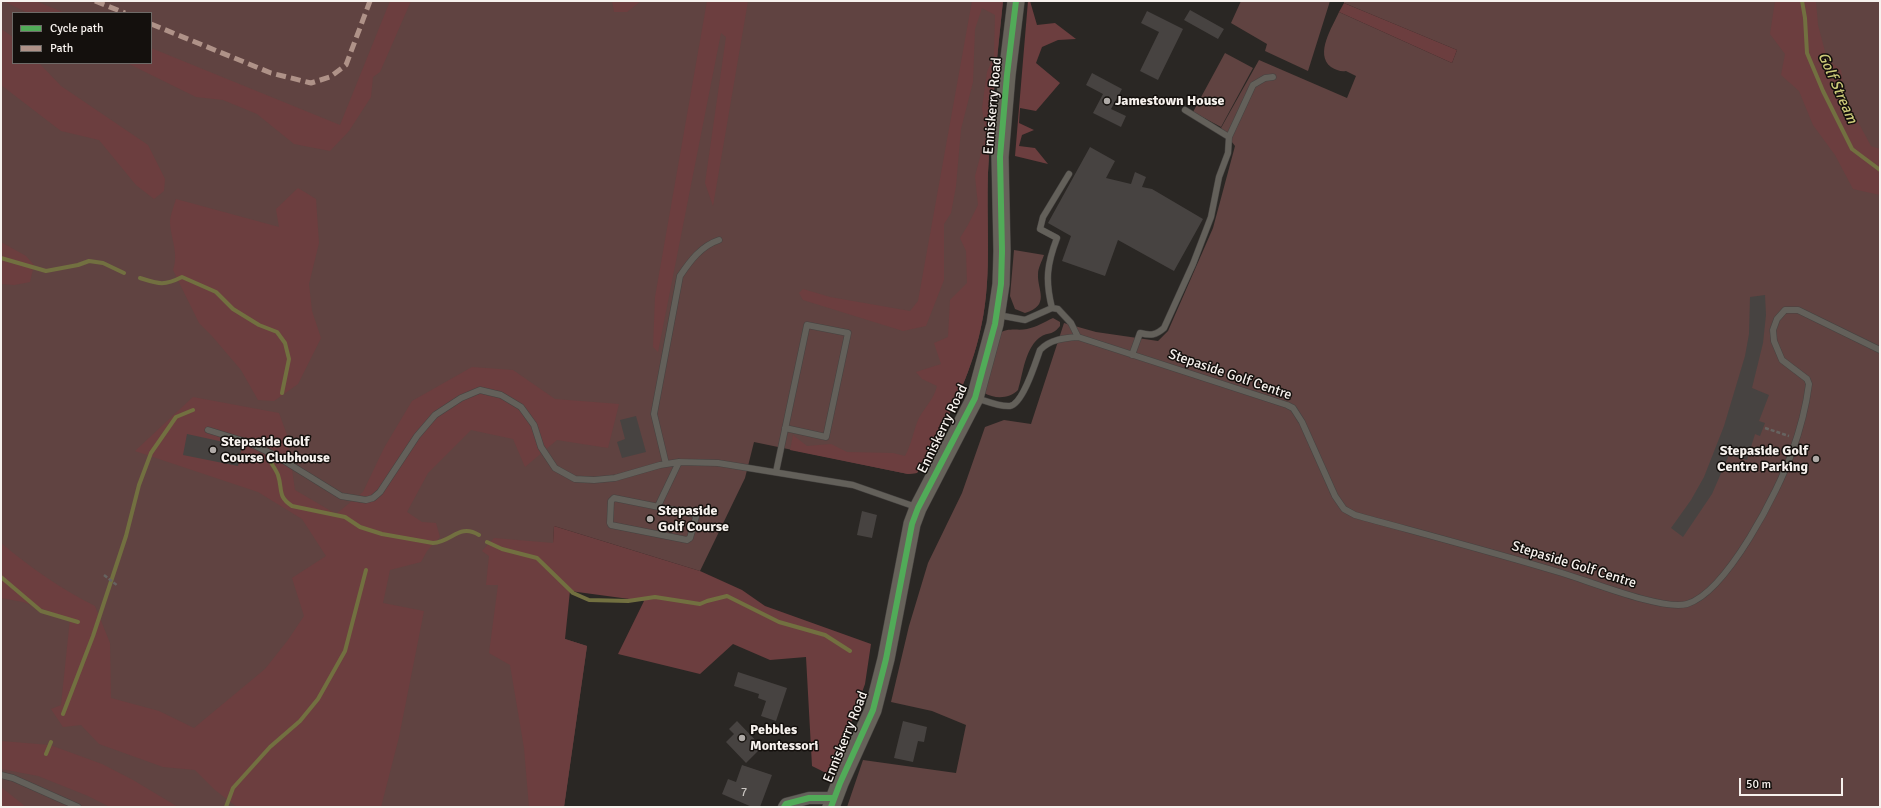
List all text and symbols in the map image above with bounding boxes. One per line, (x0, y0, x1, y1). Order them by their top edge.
legend (12, 12, 152, 64)
text: Cycle path (50, 21, 103, 36)
text: Path (50, 41, 73, 56)
water label: Golf Stream (1813, 50, 1861, 126)
street label: Enniskerry Road (980, 57, 1006, 155)
place label: Jamestown House (1115, 93, 1224, 109)
marker: Jamestown House (1102, 96, 1112, 106)
street label: Stepaside Golf Centre (1166, 346, 1294, 404)
street label: Enniskerry Road (914, 382, 972, 476)
place label: Stepaside Golf Course Clubhouse (221, 434, 330, 466)
place label: Stepaside Golf Centre Parking (1717, 443, 1808, 476)
marker: Stepaside Golf Course Clubhouse (208, 445, 218, 455)
marker: Stepaside Golf Centre Parking (1811, 454, 1821, 464)
place label: Stepaside Golf Course (658, 503, 729, 536)
marker: Stepaside Golf Course (645, 514, 655, 524)
street label: Stepaside Golf Centre (1510, 538, 1638, 592)
street label: Enniskerry Road (820, 689, 872, 785)
place label: Pebbles Montessori (750, 722, 818, 754)
marker: Pebbles Montessori (737, 733, 747, 743)
scale bar (1741, 770, 1845, 796)
text: 50 m (1746, 777, 1771, 792)
house number: 7 (741, 786, 747, 800)

